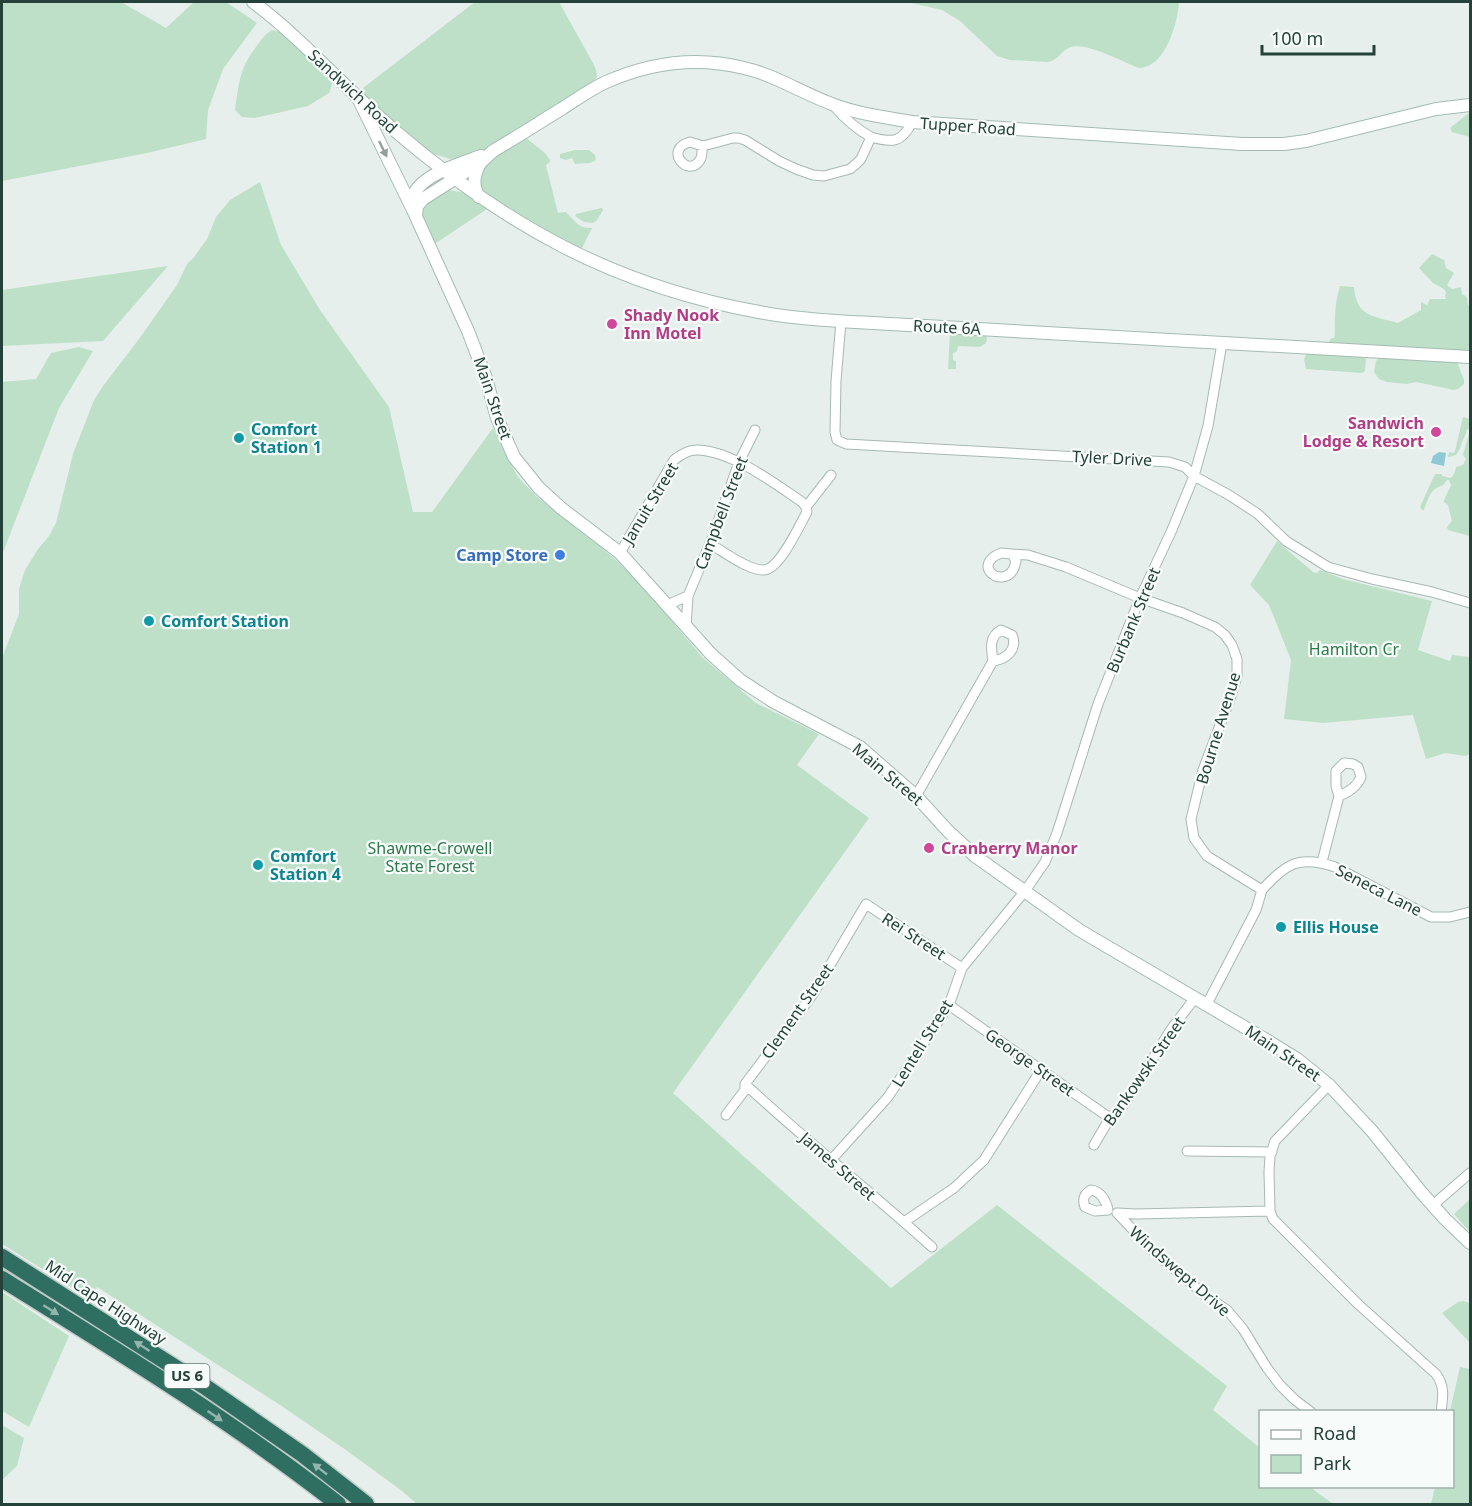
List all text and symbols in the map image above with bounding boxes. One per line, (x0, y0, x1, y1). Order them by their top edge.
scale bar (1262, 18, 1374, 56)
text: 100 m (1271, 26, 1323, 50)
street label: Sandwich Road (304, 44, 402, 138)
street label: Tupper Road (919, 112, 1017, 140)
one-way arrow (378, 140, 387, 157)
place label: Shady Nook Inn Motel (624, 304, 719, 344)
street label: Route 6A (913, 314, 982, 340)
marker: Shady Nook Inn Motel (605, 317, 619, 331)
street label: Main Street (469, 354, 518, 443)
place label: Sandwich Lodge & Resort (1303, 412, 1424, 452)
place label: Comfort Station 1 (251, 418, 322, 458)
marker: Sandwich Lodge & Resort (1429, 425, 1443, 439)
marker: Comfort Station 1 (232, 431, 246, 445)
street label: Tyler Drive (1071, 445, 1153, 471)
street label: Campbell Street (689, 453, 753, 573)
street label: Januit Street (616, 458, 683, 550)
place label: Camp Store (456, 544, 548, 566)
marker: Camp Store (553, 548, 567, 562)
street label: Burbank Street (1101, 564, 1165, 676)
place label: Comfort Station (161, 610, 289, 632)
marker: Comfort Station (142, 614, 156, 628)
park label: Hamilton Cr (1309, 638, 1400, 660)
street label: Bourne Avenue (1191, 669, 1245, 787)
street label: Main Street (848, 738, 928, 810)
park label: Shawme-Crowell State Forest (368, 837, 492, 877)
place label: Cranberry Manor (941, 837, 1078, 859)
marker: Cranberry Manor (922, 841, 936, 855)
place label: Comfort Station 4 (270, 845, 341, 885)
marker: Comfort Station 4 (251, 858, 265, 872)
street label: Seneca Lane (1332, 859, 1426, 921)
street label: Rei Street (878, 907, 950, 965)
place label: Ellis House (1293, 916, 1379, 938)
marker: Ellis House (1274, 920, 1288, 934)
street label: Clement Street (756, 959, 838, 1063)
street label: Lentell Street (886, 995, 958, 1091)
street label: Bankowski Street (1098, 1012, 1190, 1130)
street label: Main Street (1241, 1020, 1325, 1086)
street label: George Street (981, 1023, 1079, 1101)
street label: James Street (794, 1126, 881, 1205)
street label: Windswept Drive (1125, 1221, 1235, 1321)
street label: Mid Cape Highway (41, 1255, 171, 1350)
one-way arrow (43, 1304, 59, 1315)
one-way arrow (134, 1341, 150, 1352)
road number: US 6 (164, 1364, 210, 1388)
one-way arrow (206, 1410, 222, 1422)
legend (1259, 1410, 1454, 1488)
text: Road (1313, 1421, 1356, 1445)
text: Park (1313, 1451, 1351, 1475)
one-way arrow (313, 1463, 328, 1475)

